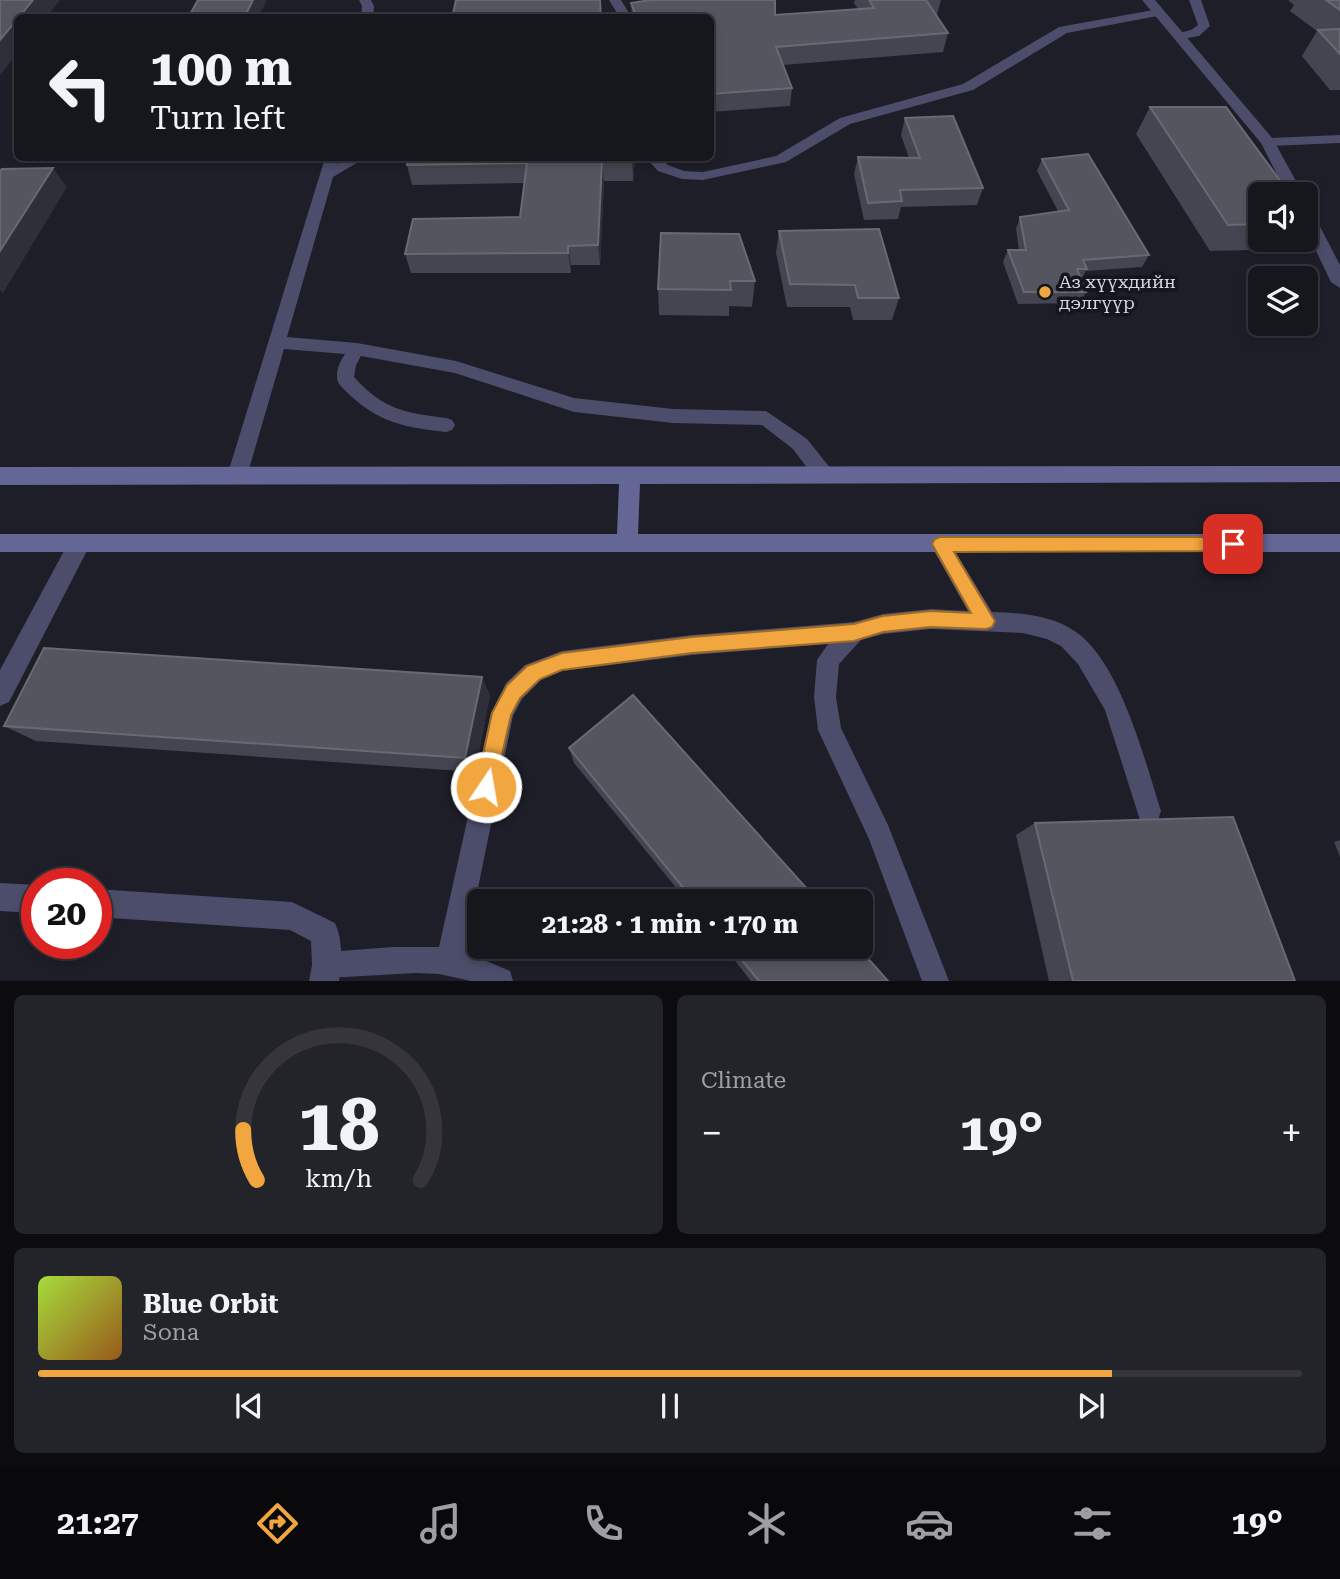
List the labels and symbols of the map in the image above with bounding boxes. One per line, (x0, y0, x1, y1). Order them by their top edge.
place label: Аз хүүхдийн дэлгүүр (1059, 271, 1176, 313)
marker: Аз хүүхдийн дэлгүүр (1037, 284, 1053, 300)
pin (1203, 514, 1263, 574)
position arrow (449, 750, 523, 824)
speed limit sign: 20 (21, 868, 112, 959)

